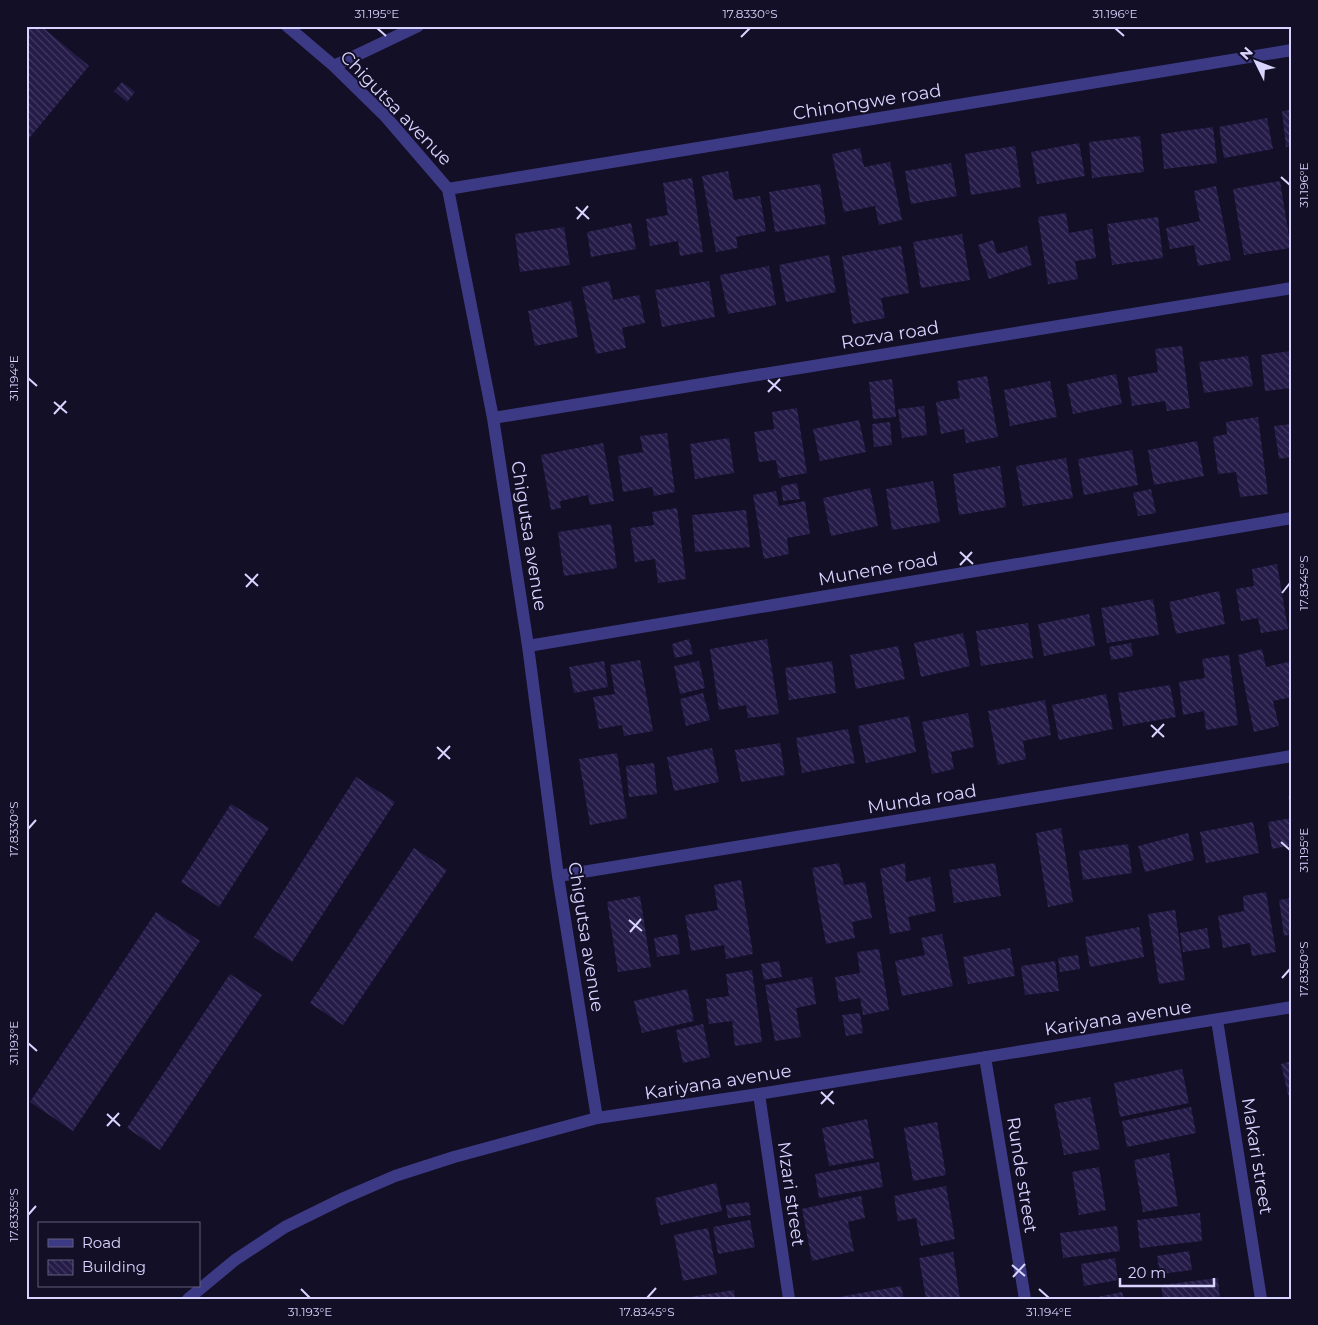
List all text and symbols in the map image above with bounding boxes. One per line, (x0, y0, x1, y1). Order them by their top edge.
text: 31.195°E (355, 6, 399, 21)
text: 17.8330°S (722, 6, 778, 21)
text: 31.196°E (1092, 6, 1138, 21)
north arrow (1230, 38, 1280, 88)
text: N (1236, 43, 1257, 64)
street label: Chigutsa avenue (335, 46, 457, 170)
street label: Chinongwe road (791, 79, 943, 125)
text: 31.196°E (1296, 162, 1311, 208)
street label: Rozva road (839, 316, 941, 354)
text: 31.194°E (6, 355, 21, 401)
street label: Chigutsa avenue (506, 459, 552, 613)
street label: Munene road (816, 548, 940, 590)
text: 17.8345°S (1296, 555, 1311, 611)
street label: Munda road (866, 780, 978, 818)
text: 17.8330°S (6, 801, 21, 857)
text: 31.195°E (1296, 828, 1311, 872)
street label: Chigutsa avenue (563, 860, 609, 1014)
text: 17.8350°S (1296, 941, 1311, 997)
street label: Kariyana avenue (1043, 996, 1193, 1040)
text: 31.193°E (6, 1021, 21, 1065)
street label: Kariyana avenue (643, 1060, 793, 1104)
street label: Makari street (1237, 1096, 1277, 1216)
street label: Runde street (1002, 1115, 1042, 1235)
street label: Mzari street (773, 1140, 809, 1248)
text: 17.8335°S (6, 1188, 21, 1242)
legend (38, 1222, 200, 1288)
text: Road (82, 1233, 121, 1252)
scale bar (1120, 1255, 1214, 1287)
text: Building (82, 1257, 146, 1276)
text: 20 m (1128, 1263, 1166, 1282)
text: 31.193°E (288, 1304, 332, 1319)
text: 17.8345°S (619, 1304, 675, 1319)
text: 31.194°E (1026, 1304, 1072, 1319)

